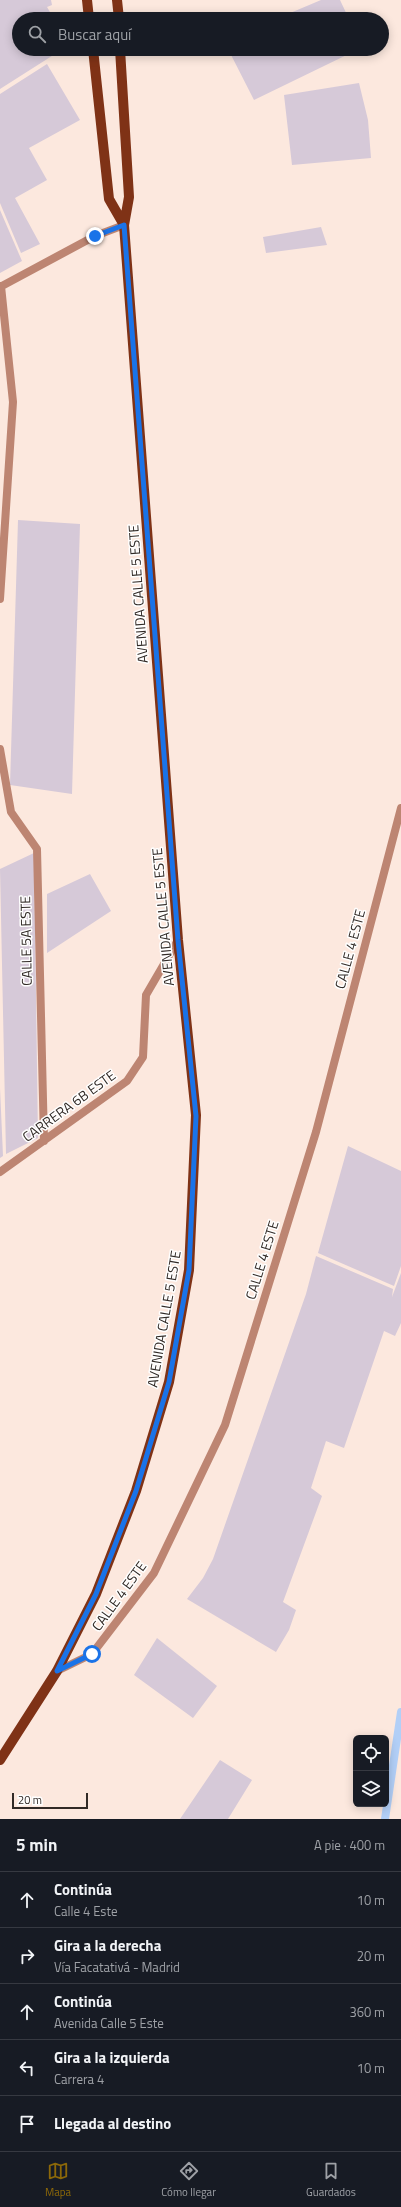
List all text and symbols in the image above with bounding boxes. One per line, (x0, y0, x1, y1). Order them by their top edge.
search box (12, 12, 389, 56)
icon: search (26, 23, 48, 45)
text: Buscar aquí (58, 23, 131, 46)
route end (86, 227, 104, 245)
street label: AVENIDA CALLE 5 ESTE (122, 524, 153, 664)
street label: AVENIDA CALLE 5 ESTE (146, 847, 179, 987)
street label: CALLE 5A ESTE (14, 896, 37, 986)
street label: CALLE 4 ESTE (329, 907, 370, 991)
street label: CARRERA 6B ESTE (18, 1064, 120, 1147)
street label: CALLE 4 ESTE (240, 1218, 284, 1302)
street label: AVENIDA CALLE 5 ESTE (141, 1249, 186, 1389)
street label: CALLE 4 ESTE (86, 1556, 151, 1635)
route start (83, 1645, 101, 1663)
map controls (353, 1735, 389, 1807)
button: locate (353, 1735, 389, 1771)
button: layers (353, 1771, 389, 1807)
scale bar (12, 1791, 88, 1810)
text: 20 m (18, 1792, 42, 1808)
text: 5 min (16, 1832, 57, 1858)
text: A pie · 400 m (314, 1835, 385, 1855)
text: Continúa (54, 1878, 112, 1901)
icon: ahead (16, 1889, 38, 1911)
text: 10 m (357, 1890, 385, 1910)
text: Calle 4 Este (54, 1901, 118, 1921)
text: Gira a la derecha (54, 1934, 161, 1957)
icon: right (16, 1945, 38, 1967)
text: 20 m (357, 1946, 385, 1966)
text: Vía Facatativá - Madrid (54, 1957, 180, 1977)
text: Continúa (54, 1990, 112, 2013)
icon: ahead (16, 2001, 38, 2023)
text: 360 m (349, 2002, 385, 2022)
text: Avenida Calle 5 Este (54, 2013, 164, 2033)
text: Gira a la izquierda (54, 2046, 170, 2069)
icon: left (16, 2057, 38, 2079)
text: 10 m (357, 2058, 385, 2078)
text: Carrera 4 (54, 2069, 104, 2089)
text: Llegada al destino (54, 2112, 171, 2135)
icon: arrive (16, 2113, 38, 2135)
tab: Mapa (45, 2160, 71, 2200)
tab: Cómo llegar (161, 2160, 216, 2200)
tab: Guardados (306, 2160, 356, 2200)

